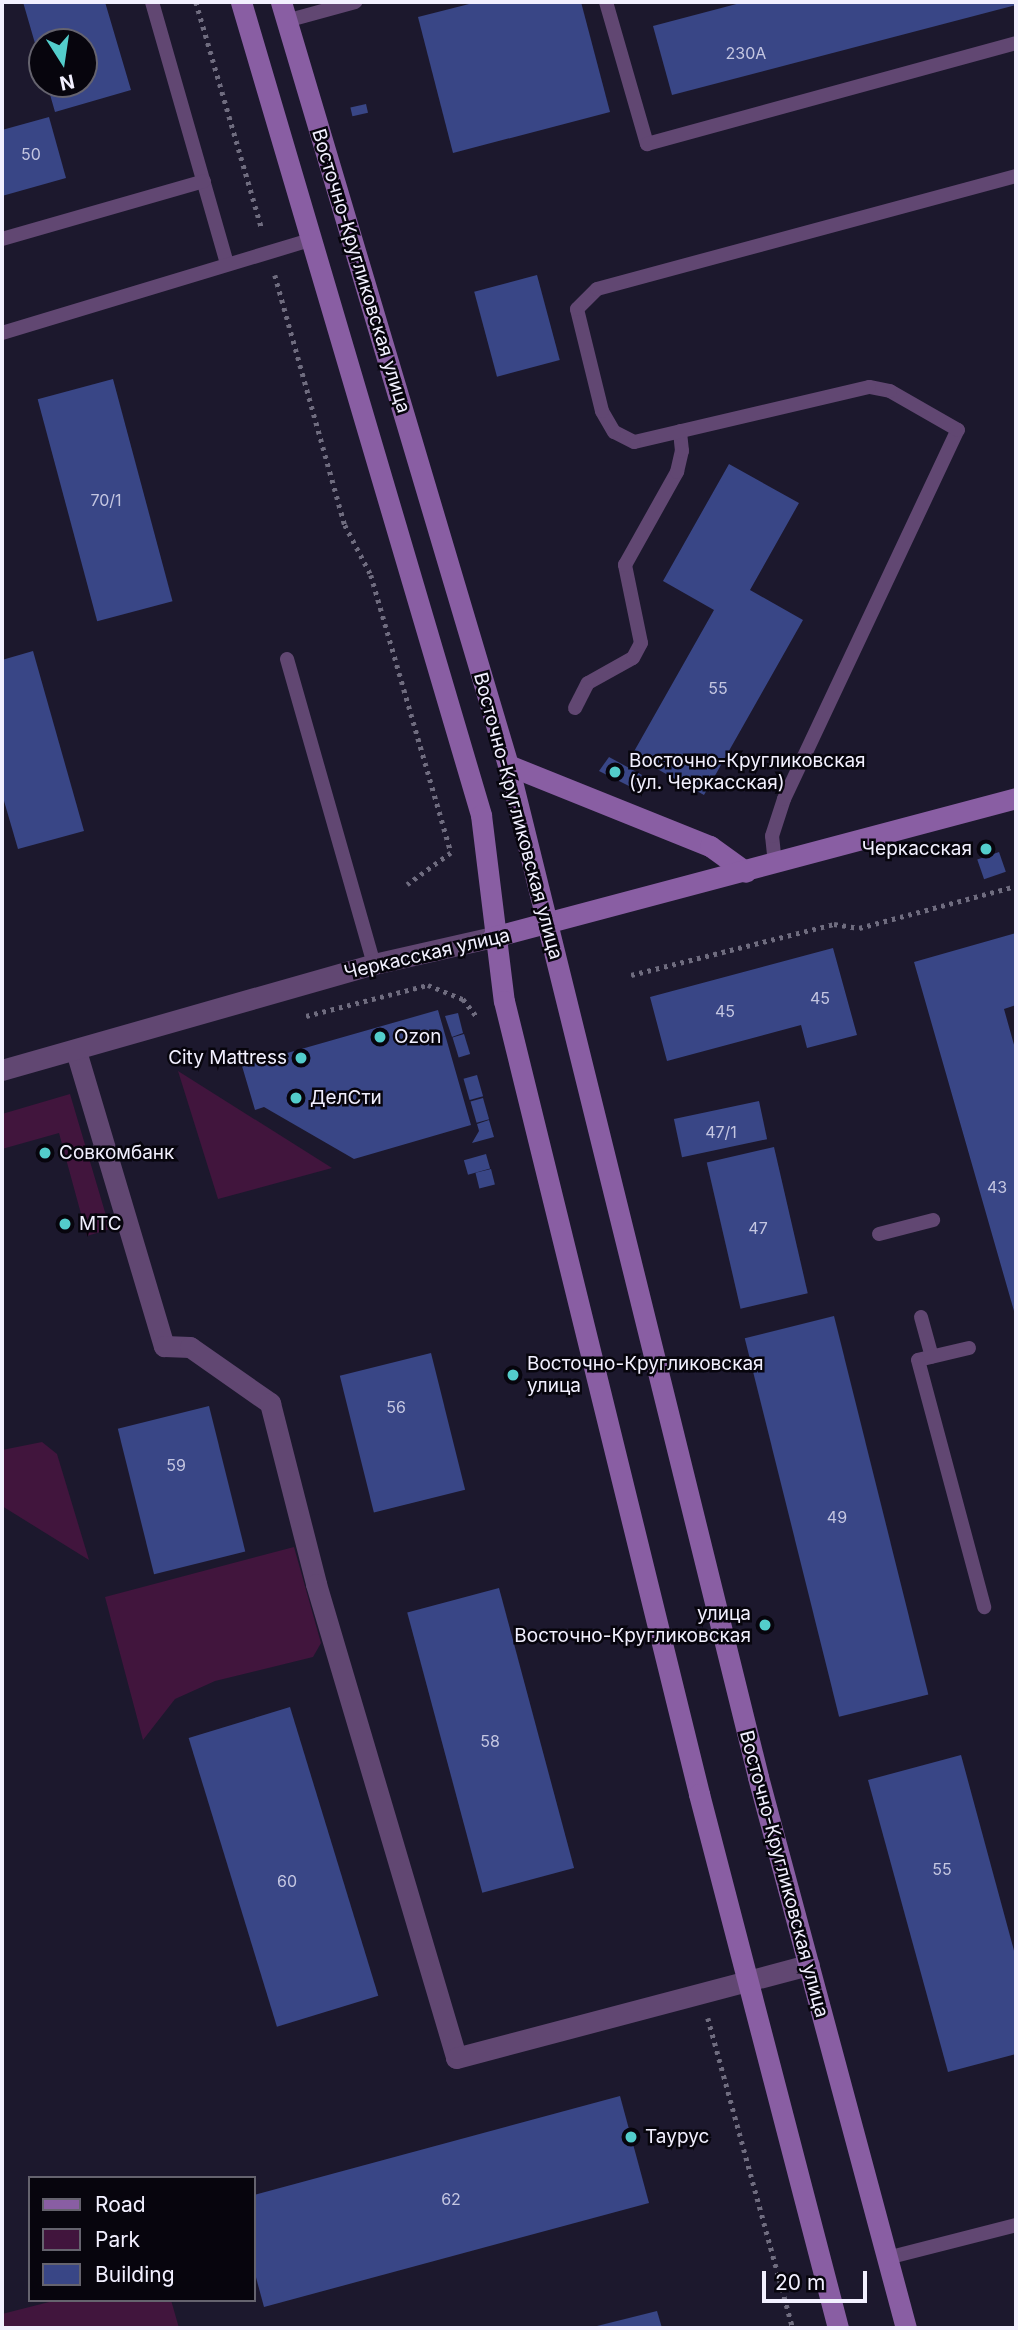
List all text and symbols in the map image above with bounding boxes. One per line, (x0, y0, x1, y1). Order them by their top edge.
north arrow (28, 28, 98, 98)
house number: 230А (726, 43, 766, 63)
text: N (58, 69, 77, 95)
street label: Восточно-Кругликовская улица (307, 126, 415, 416)
house number: 50 (21, 144, 41, 164)
house number: 70/1 (90, 490, 122, 510)
street label: Восточно-Кругликовская улица (469, 670, 567, 962)
house number: 55 (708, 678, 728, 698)
place label: Восточно-Кругликовская (ул. Черкасская) (629, 750, 866, 794)
marker: Восточно-Кругликовская (ул. Черкасская) (607, 764, 623, 780)
place label: Черкасская (862, 838, 972, 860)
marker: Черкасская (978, 841, 994, 857)
street label: Черкасская улица (342, 924, 512, 984)
house number: 45 (810, 988, 830, 1008)
house number: 45 (715, 1001, 735, 1021)
place label: Ozon (394, 1026, 441, 1048)
marker: Ozon (372, 1029, 388, 1045)
place label: City Mattress (168, 1047, 287, 1069)
marker: City Mattress (293, 1050, 309, 1066)
place label: ДелСти (310, 1087, 382, 1109)
marker: ДелСти (288, 1090, 304, 1106)
house number: 47/1 (705, 1122, 737, 1142)
place label: Совкомбанк (59, 1142, 174, 1164)
marker: Совкомбанк (37, 1145, 53, 1161)
house number: 43 (987, 1177, 1007, 1197)
place label: МТС (79, 1213, 122, 1235)
marker: МТС (57, 1216, 73, 1232)
house number: 47 (748, 1218, 768, 1238)
place label: Восточно-Кругликовская улица (527, 1353, 764, 1397)
marker: Восточно-Кругликовская улица (505, 1367, 521, 1383)
house number: 56 (386, 1397, 406, 1417)
house number: 59 (166, 1455, 186, 1475)
house number: 49 (827, 1507, 847, 1527)
place label: улица Восточно-Кругликовская (514, 1603, 751, 1647)
marker: улица Восточно-Кругликовская (757, 1617, 773, 1633)
street label: Восточно-Кругликовская улица (735, 1728, 833, 2020)
house number: 58 (480, 1731, 500, 1751)
house number: 55 (932, 1859, 952, 1879)
house number: 60 (277, 1871, 297, 1891)
place label: Таурус (645, 2126, 709, 2148)
marker: Таурус (623, 2129, 639, 2145)
legend (28, 2176, 256, 2302)
house number: 62 (441, 2189, 461, 2209)
text: Road (95, 2192, 146, 2217)
text: Park (95, 2227, 140, 2252)
scale bar (766, 2256, 871, 2300)
text: Building (95, 2262, 175, 2287)
text: 20 m (775, 2270, 825, 2295)

